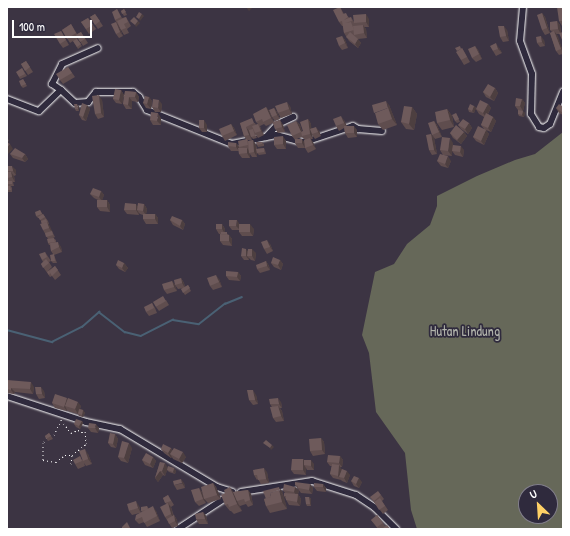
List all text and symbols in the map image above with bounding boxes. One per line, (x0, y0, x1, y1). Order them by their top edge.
scale bar (14, 12, 94, 38)
text: 100 m (19, 18, 45, 35)
park label: Hutan Lindung (430, 323, 500, 339)
north arrow (518, 484, 558, 524)
text: U (528, 486, 539, 502)

